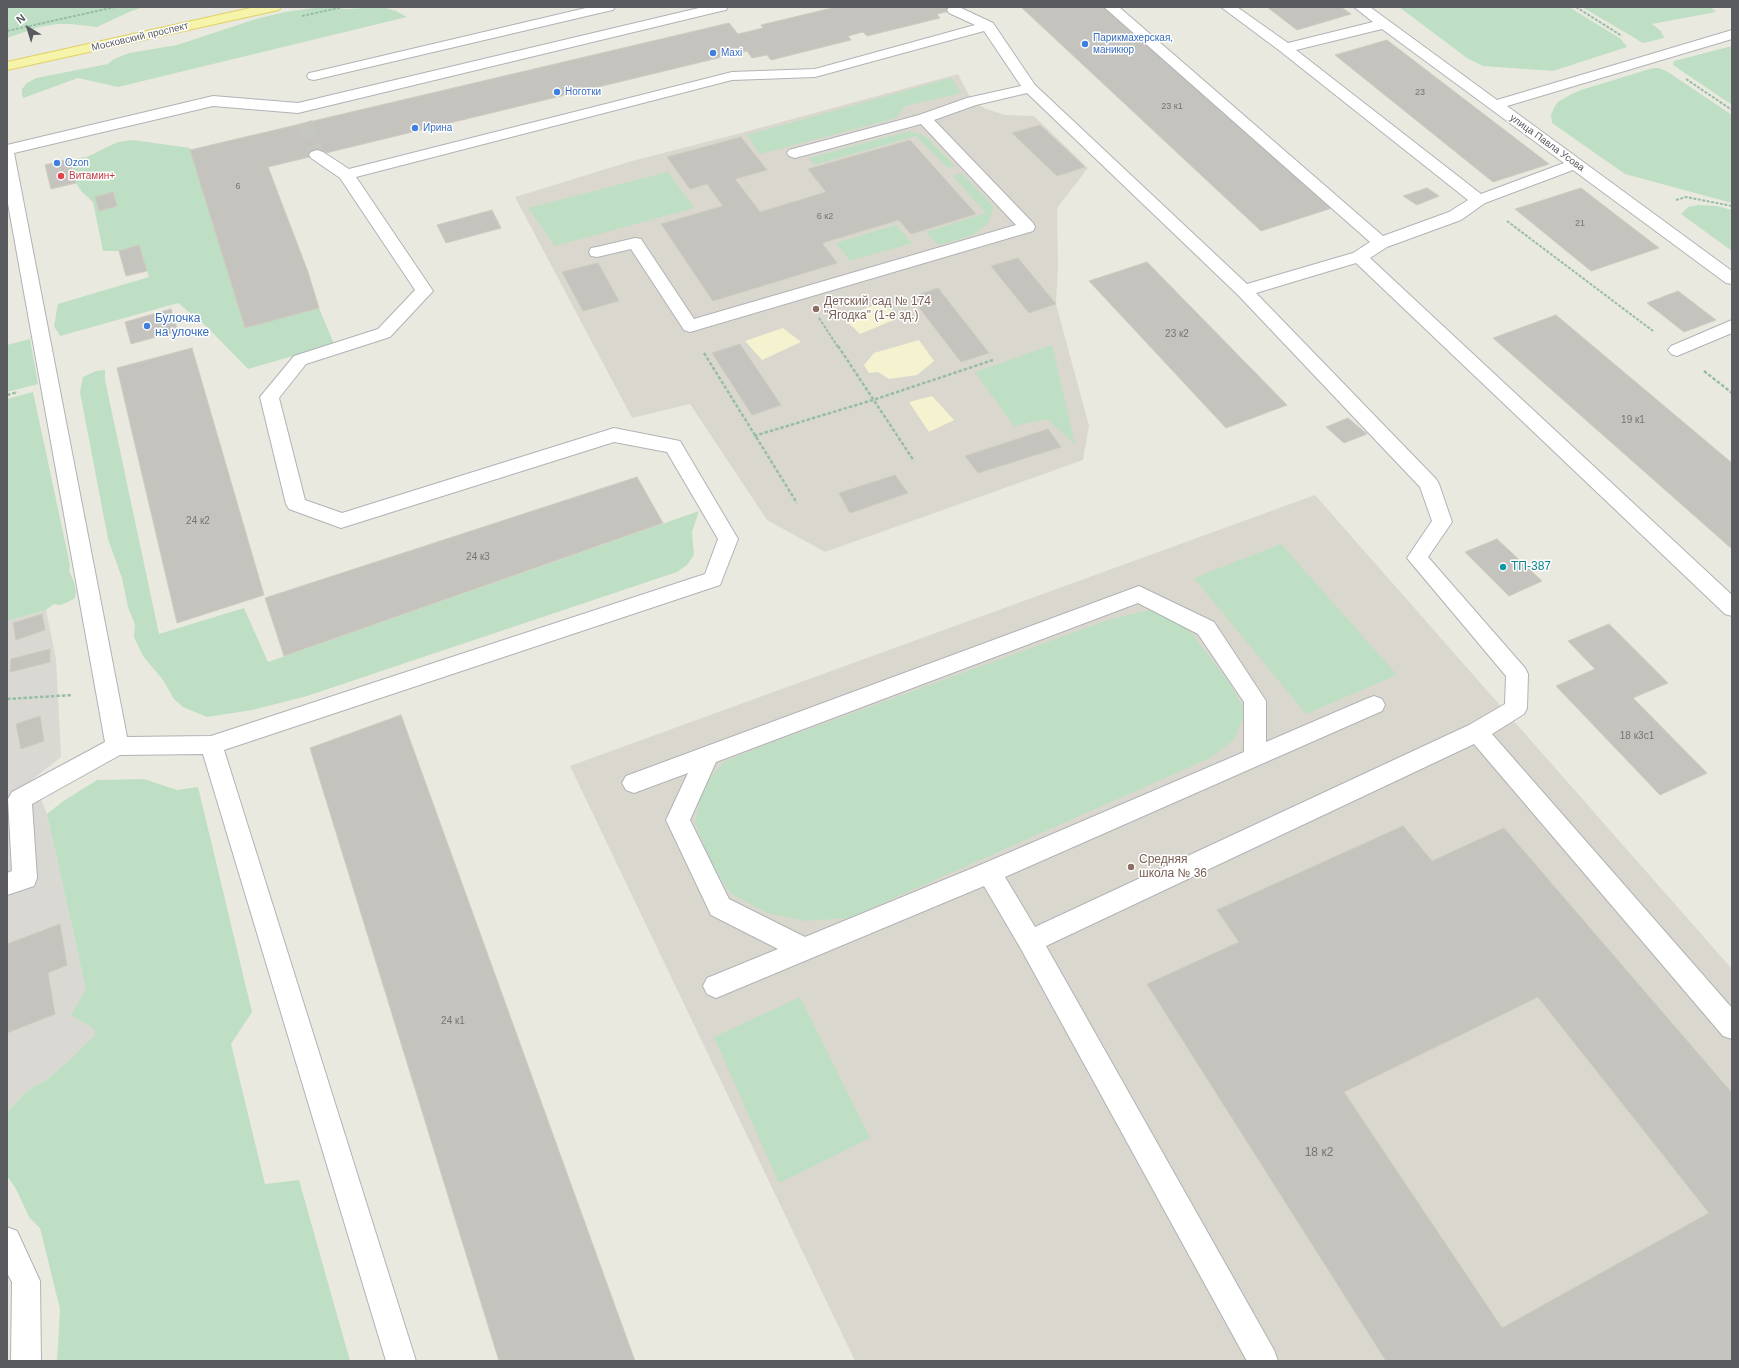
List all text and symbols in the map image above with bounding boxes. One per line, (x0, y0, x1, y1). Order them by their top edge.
north arrow (8, 8, 48, 48)
text: N (14, 11, 27, 26)
street label: Московский проспект (90, 20, 190, 54)
place label: Парикмахерская, маникюр (1093, 32, 1173, 56)
marker: Парикмахерская, маникюр (1080, 39, 1090, 49)
place label: Maxi (721, 47, 742, 59)
marker: Maxi (708, 48, 718, 58)
place label: Ноготки (565, 86, 601, 98)
marker: Ноготки (552, 87, 562, 97)
house number: 23 (1415, 88, 1425, 98)
house number: 23 к1 (1161, 102, 1183, 112)
street label: улица Павла Усова (1507, 112, 1587, 174)
place label: Ирина (423, 122, 452, 134)
marker: Ирина (410, 123, 420, 133)
place label: Ozon (65, 157, 89, 169)
marker: Ozon (52, 158, 62, 168)
place label: Витамин+ (69, 170, 115, 182)
marker: Витамин+ (56, 171, 66, 181)
house number: 6 (235, 182, 241, 192)
house number: 6 к2 (817, 212, 833, 222)
house number: 21 (1575, 219, 1585, 229)
place label: Детский сад № 174 "Ягодка" (1-е зд.) (824, 295, 931, 323)
marker: Детский сад № 174 "Ягодка" (1-е зд.) (811, 304, 821, 314)
place label: Булочка на улочке (155, 312, 209, 340)
marker: Булочка на улочке (142, 321, 152, 331)
house number: 23 к2 (1165, 328, 1189, 340)
house number: 19 к1 (1621, 414, 1645, 426)
house number: 24 к2 (186, 515, 210, 527)
house number: 24 к3 (466, 551, 490, 563)
place label: ТП-387 (1511, 560, 1551, 574)
marker: ТП-387 (1498, 562, 1508, 572)
house number: 18 к3с1 (1620, 730, 1654, 742)
place label: Средняя школа № 36 (1139, 853, 1207, 881)
marker: Средняя школа № 36 (1126, 862, 1136, 872)
house number: 24 к1 (441, 1015, 465, 1027)
house number: 18 к2 (1305, 1146, 1333, 1160)

